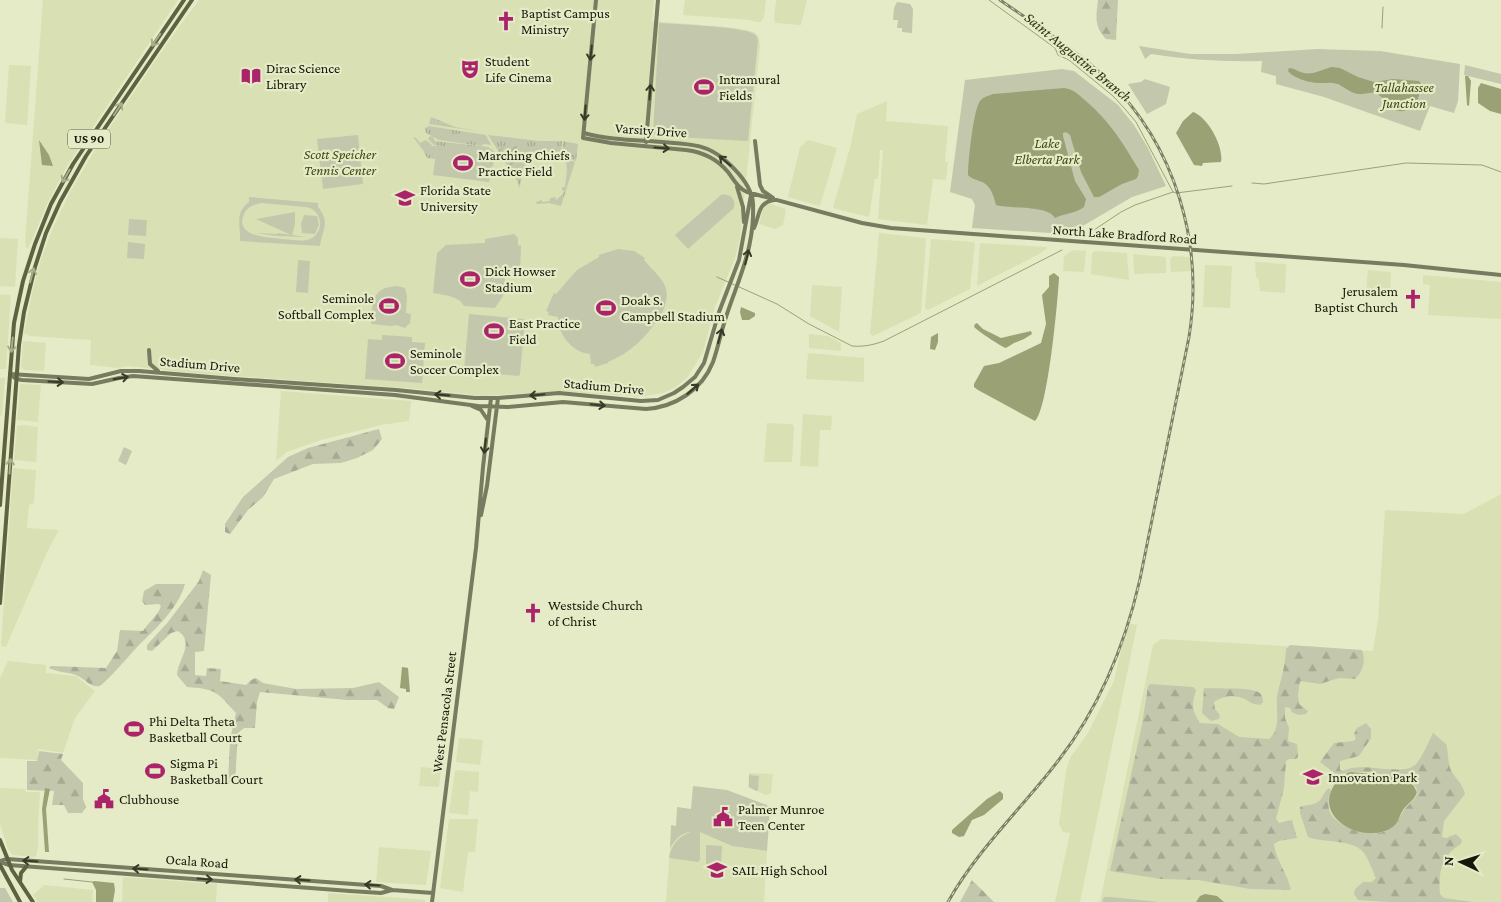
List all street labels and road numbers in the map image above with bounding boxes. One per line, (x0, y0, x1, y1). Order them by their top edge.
street label: Varsity Drive (615, 120, 687, 140)
road number: US 90 (68, 130, 110, 148)
street label: North Lake Bradford Road (1052, 221, 1198, 247)
street label: Stadium Drive (159, 353, 241, 375)
street label: Stadium Drive (563, 375, 645, 397)
street label: West Pensacola Street (429, 650, 459, 773)
street label: Ocala Road (165, 851, 230, 871)

